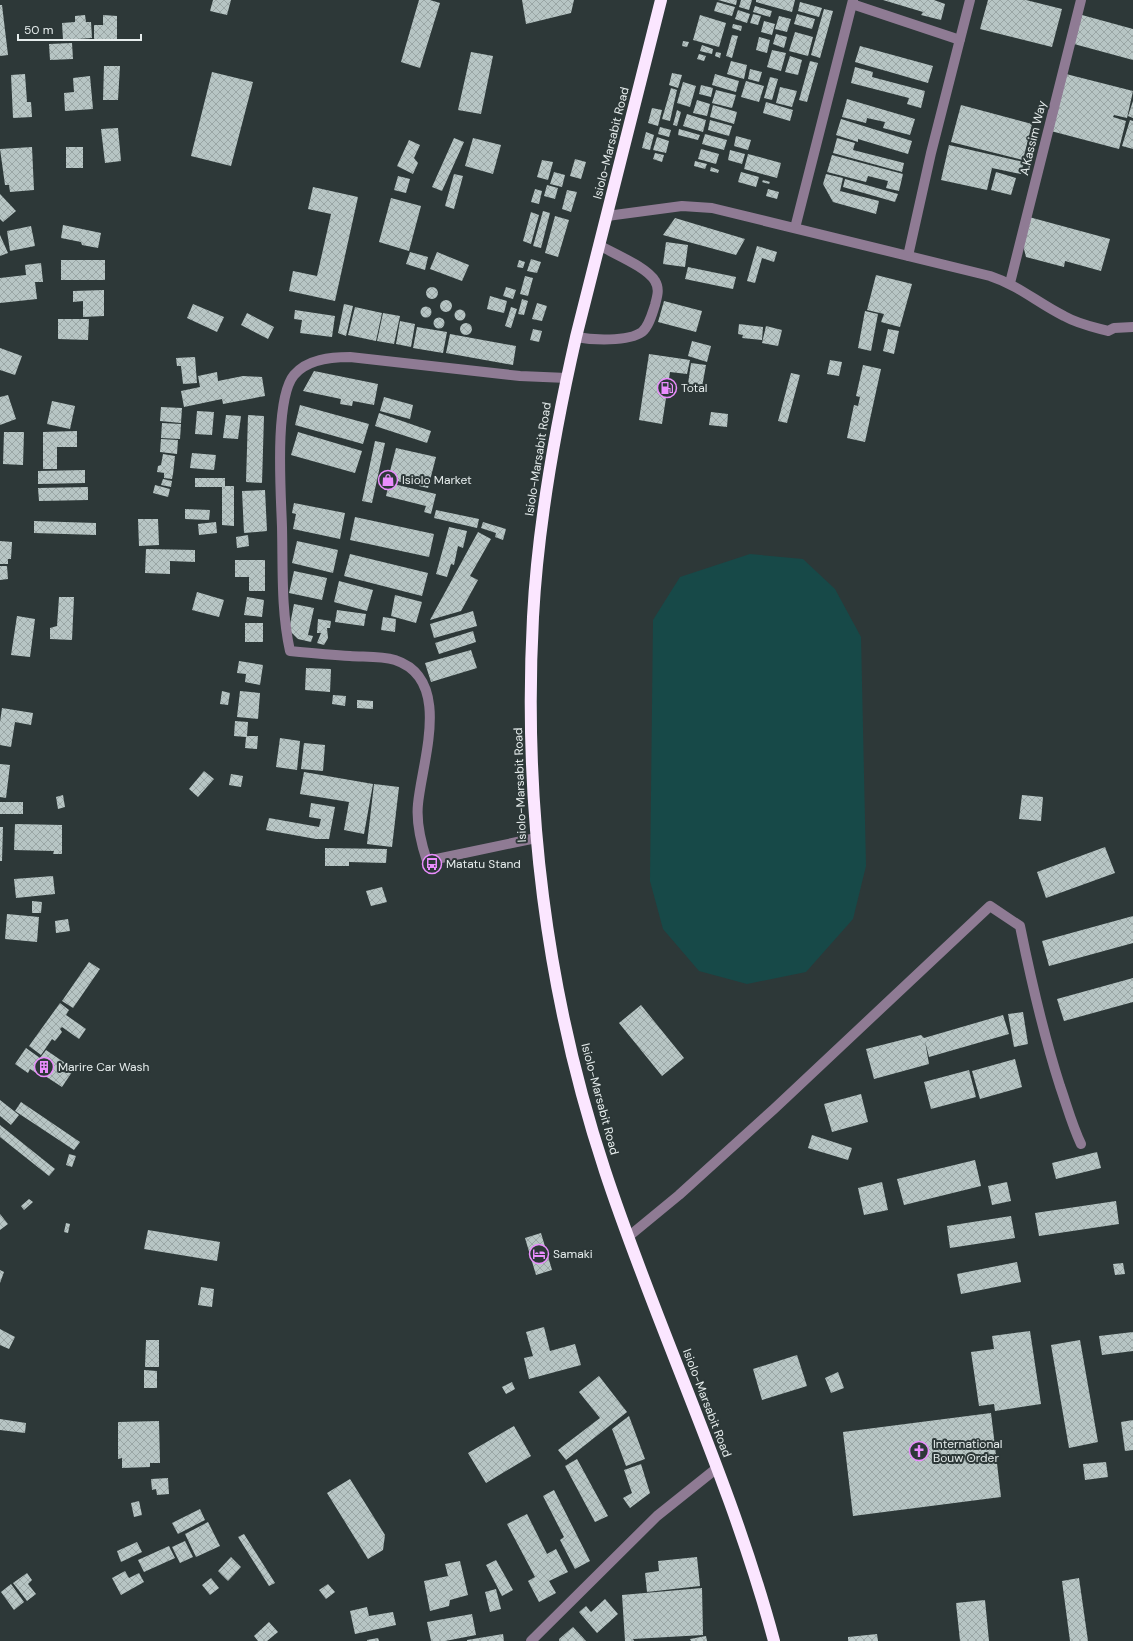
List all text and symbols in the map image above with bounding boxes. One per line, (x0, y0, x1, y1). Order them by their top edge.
scale bar (18, 16, 141, 42)
text: 50 m (24, 22, 53, 38)
street label: Isiolo-Marsabit Road (589, 85, 633, 201)
street label: A.Kassim Way (1016, 99, 1050, 177)
fuel station icon: Total (656, 377, 678, 399)
place label: Total (681, 380, 707, 396)
street label: Isiolo-Marsabit Road (521, 401, 555, 517)
shop icon: Isiolo Market (377, 469, 399, 491)
place label: Isiolo Market (402, 472, 472, 488)
street label: Isiolo-Marsabit Road (510, 727, 530, 843)
bus stop icon: Matatu Stand (421, 853, 443, 875)
place label: Matatu Stand (446, 856, 521, 872)
street label: Isiolo-Marsabit Road (577, 1041, 623, 1157)
building icon: Marire Car Wash (33, 1056, 55, 1078)
place label: Marire Car Wash (58, 1059, 150, 1075)
hotel icon: Samaki (528, 1243, 550, 1265)
place label: Samaki (553, 1246, 593, 1262)
street label: Isiolo-Marsabit Road (679, 1346, 735, 1460)
place label: International Bouw Order (933, 1436, 1003, 1466)
church icon: International Bouw Order (908, 1440, 930, 1462)

